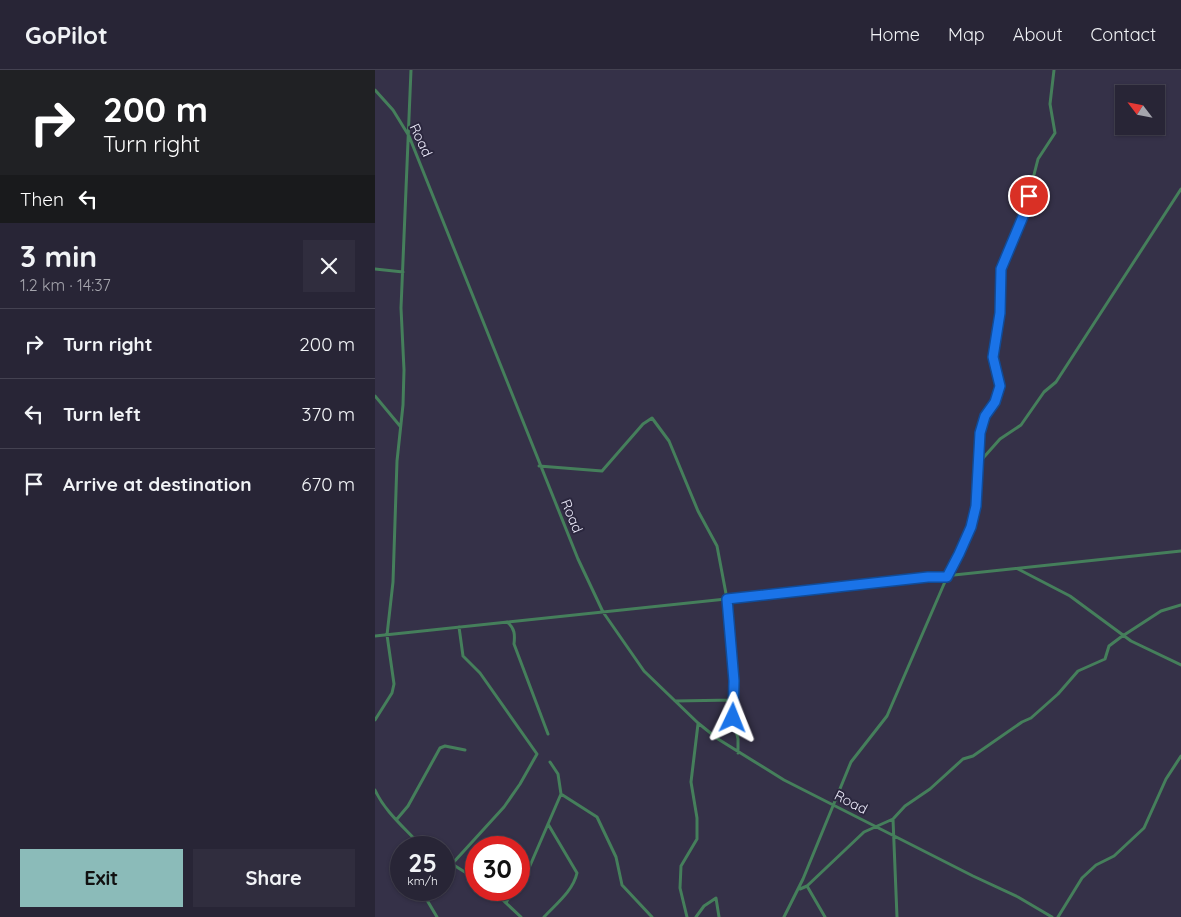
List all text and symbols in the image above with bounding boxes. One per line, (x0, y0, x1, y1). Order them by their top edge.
text: GoPilot (25, 20, 108, 50)
text: Home (870, 23, 920, 46)
text: Map (948, 23, 985, 46)
text: About (1013, 23, 1063, 46)
text: Contact (1091, 23, 1156, 46)
north arrow (1115, 85, 1165, 135)
map controls (1115, 85, 1165, 135)
text: 200 m (103, 87, 208, 131)
icon: right (20, 90, 85, 155)
street label: Road (406, 120, 436, 160)
text: Turn right (103, 130, 200, 158)
pin (1008, 175, 1050, 217)
icon: arrive (1015, 182, 1043, 210)
icon: left (74, 185, 102, 213)
text: Then (20, 187, 64, 211)
text: 3 min (20, 237, 97, 275)
button: close (303, 240, 355, 292)
text: 1.2 km · 14:37 (20, 275, 111, 295)
icon: right (20, 330, 48, 358)
text: Turn right (63, 332, 152, 356)
text: 200 m (299, 332, 355, 356)
icon: left (20, 400, 48, 428)
text: Turn left (63, 402, 141, 426)
text: 370 m (301, 402, 355, 426)
icon: arrive (20, 470, 48, 498)
text: Arrive at destination (63, 472, 252, 496)
text: 670 m (301, 472, 355, 496)
street label: Road (557, 497, 587, 535)
position arrow (706, 691, 758, 743)
street label: Road (831, 786, 871, 818)
speed limit sign: 30 (465, 836, 530, 901)
text: 25 (408, 847, 437, 878)
button: Exit (20, 849, 183, 907)
button: Share (193, 849, 355, 907)
text: km/h (407, 873, 438, 888)

